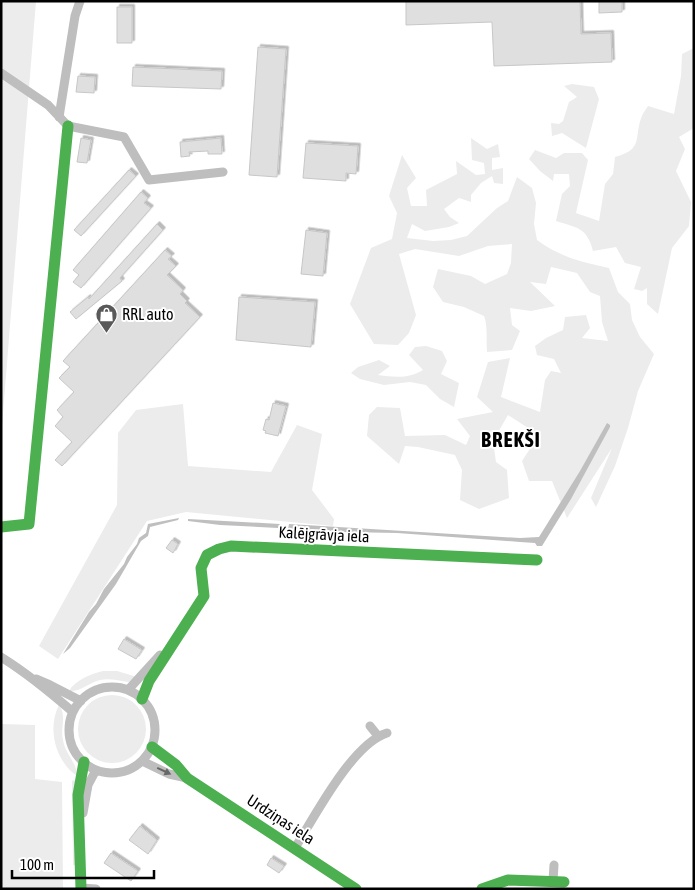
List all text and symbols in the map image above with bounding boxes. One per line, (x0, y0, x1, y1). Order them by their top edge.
shop icon: RRL auto (94, 302, 118, 333)
place label: RRL auto (122, 305, 174, 323)
district label: BREKŠI (481, 427, 541, 451)
street label: Kalējgrāvja iela (278, 523, 370, 546)
one-way arrow (157, 768, 171, 776)
street label: Urdziņas iela (243, 791, 318, 848)
scale bar (12, 848, 155, 880)
text: 100 m (20, 856, 54, 873)

